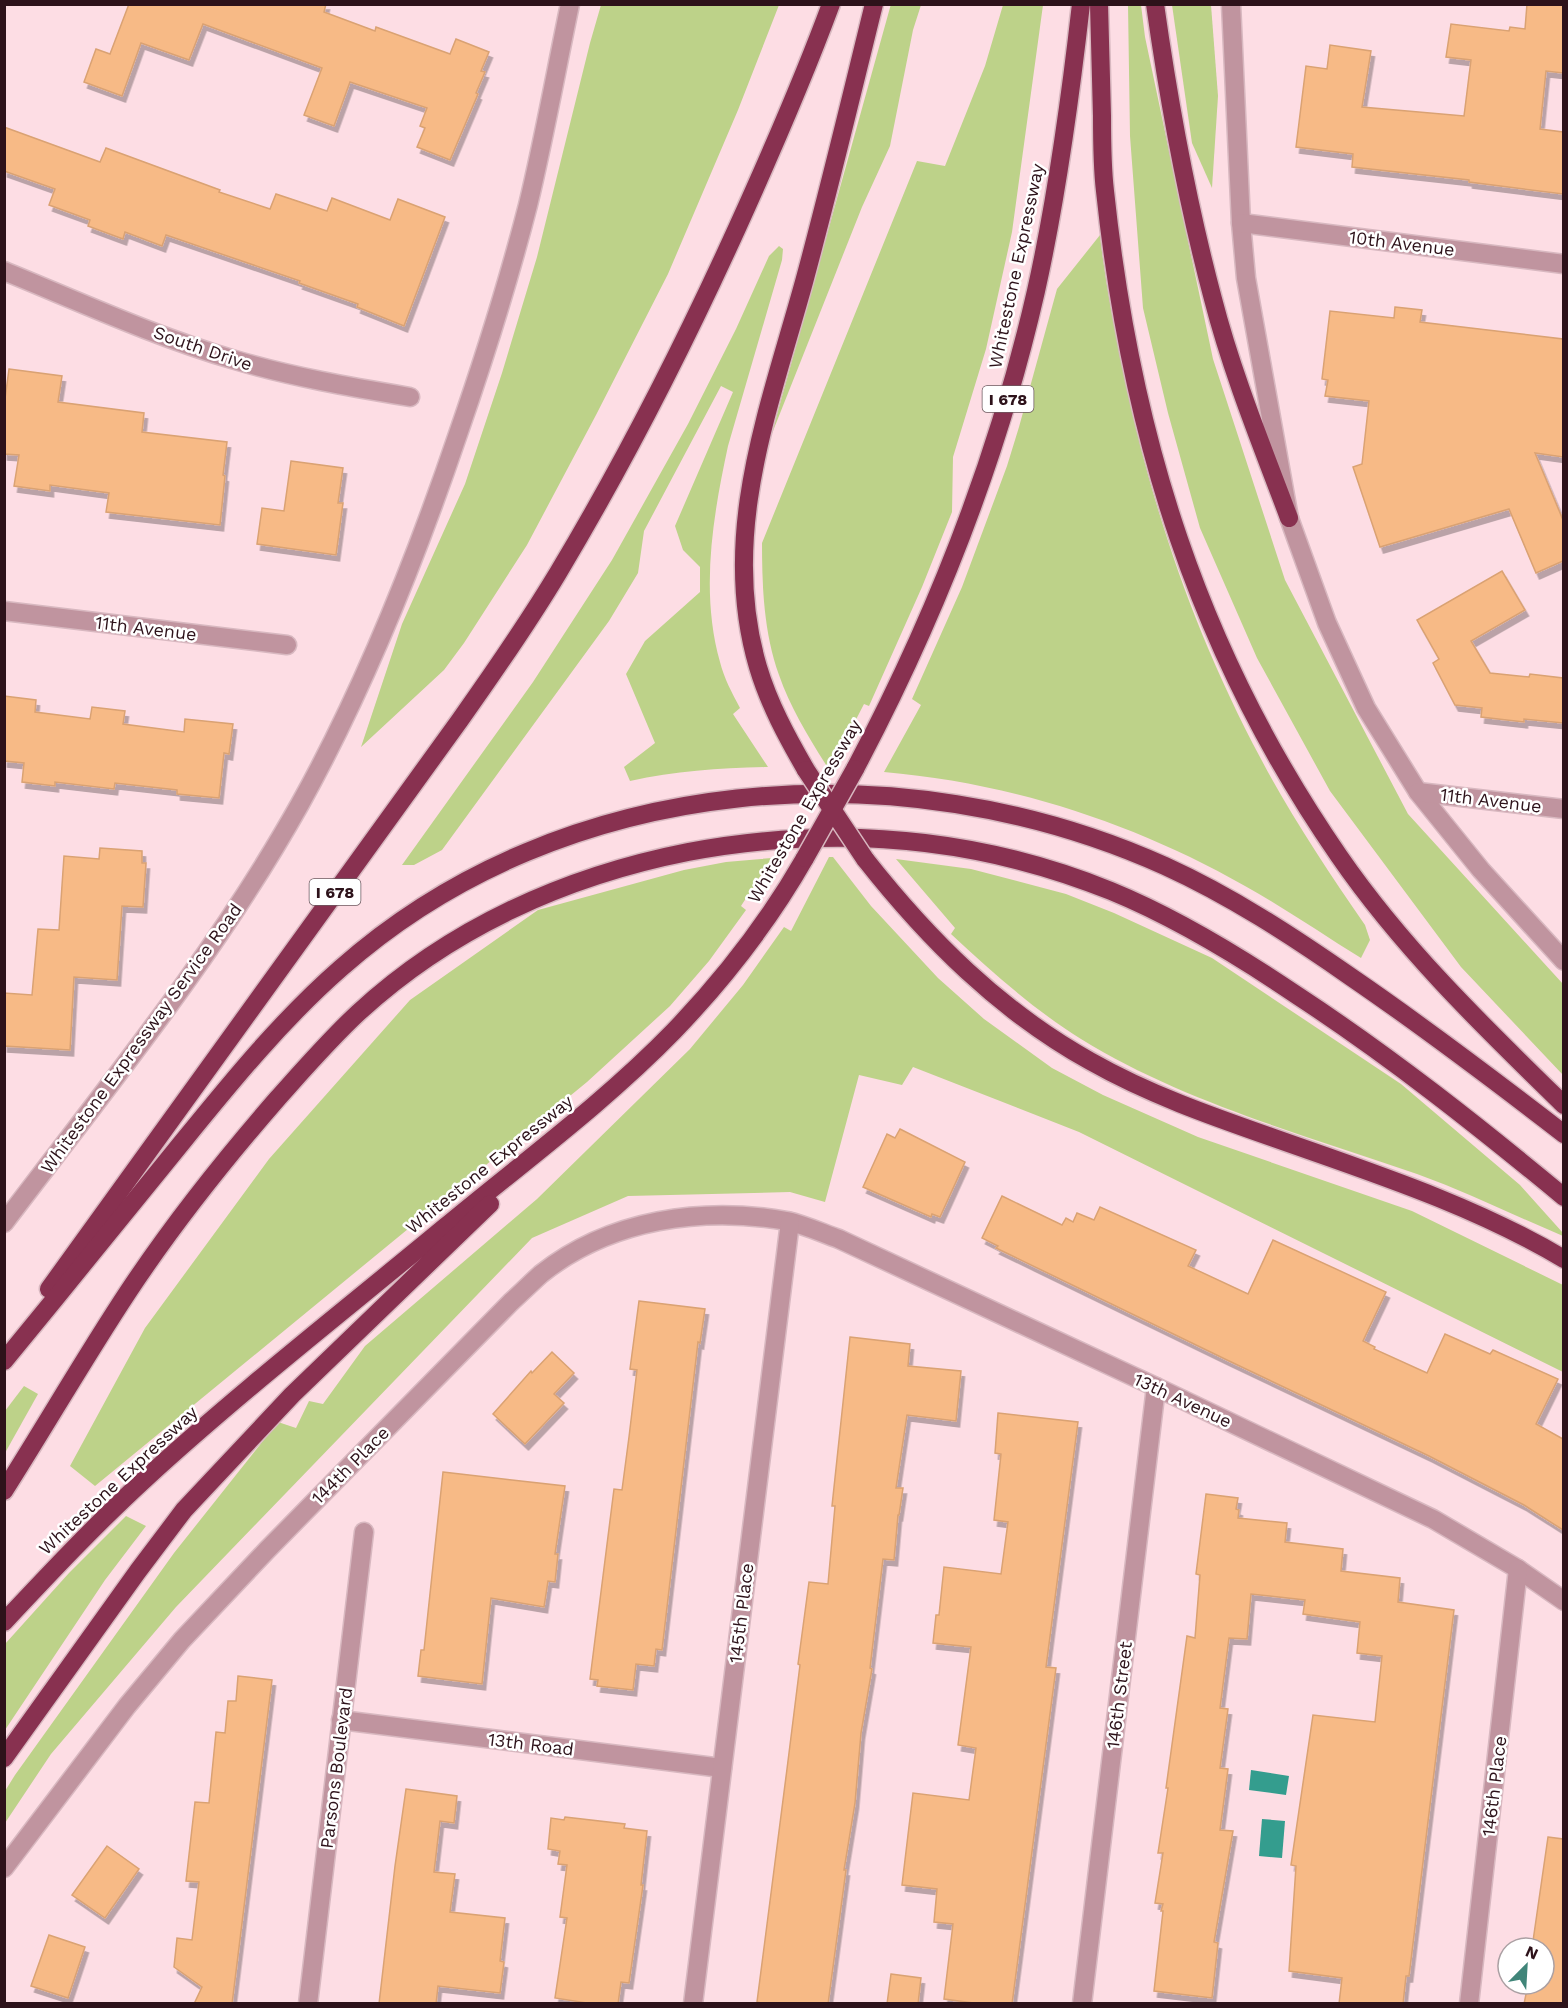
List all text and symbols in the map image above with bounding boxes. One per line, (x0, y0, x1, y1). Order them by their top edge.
street label: Whitestone Expressway (984, 161, 1048, 370)
street label: 10th Avenue (1348, 226, 1456, 260)
street label: South Drive (151, 321, 255, 375)
road number: I 678 (982, 386, 1034, 412)
street label: 11th Avenue (94, 611, 198, 645)
street label: Whitestone Expressway (743, 715, 866, 907)
street label: 11th Avenue (1439, 783, 1543, 817)
road number: I 678 (310, 879, 360, 905)
street label: Whitestone Expressway Service Road (36, 899, 246, 1177)
street label: Whitestone Expressway (401, 1090, 577, 1238)
street label: 13th Avenue (1131, 1368, 1235, 1432)
street label: Whitestone Expressway (35, 1401, 202, 1559)
street label: 144th Place (307, 1422, 393, 1508)
street label: 145th Place (724, 1562, 758, 1664)
street label: 146th Street (1102, 1640, 1136, 1750)
street label: Parsons Boulevard (316, 1686, 356, 1850)
street label: 13th Road (487, 1728, 575, 1760)
street label: 146th Place (1477, 1735, 1511, 1837)
north arrow (1496, 1936, 1556, 1996)
text: N (1523, 1942, 1541, 1964)

